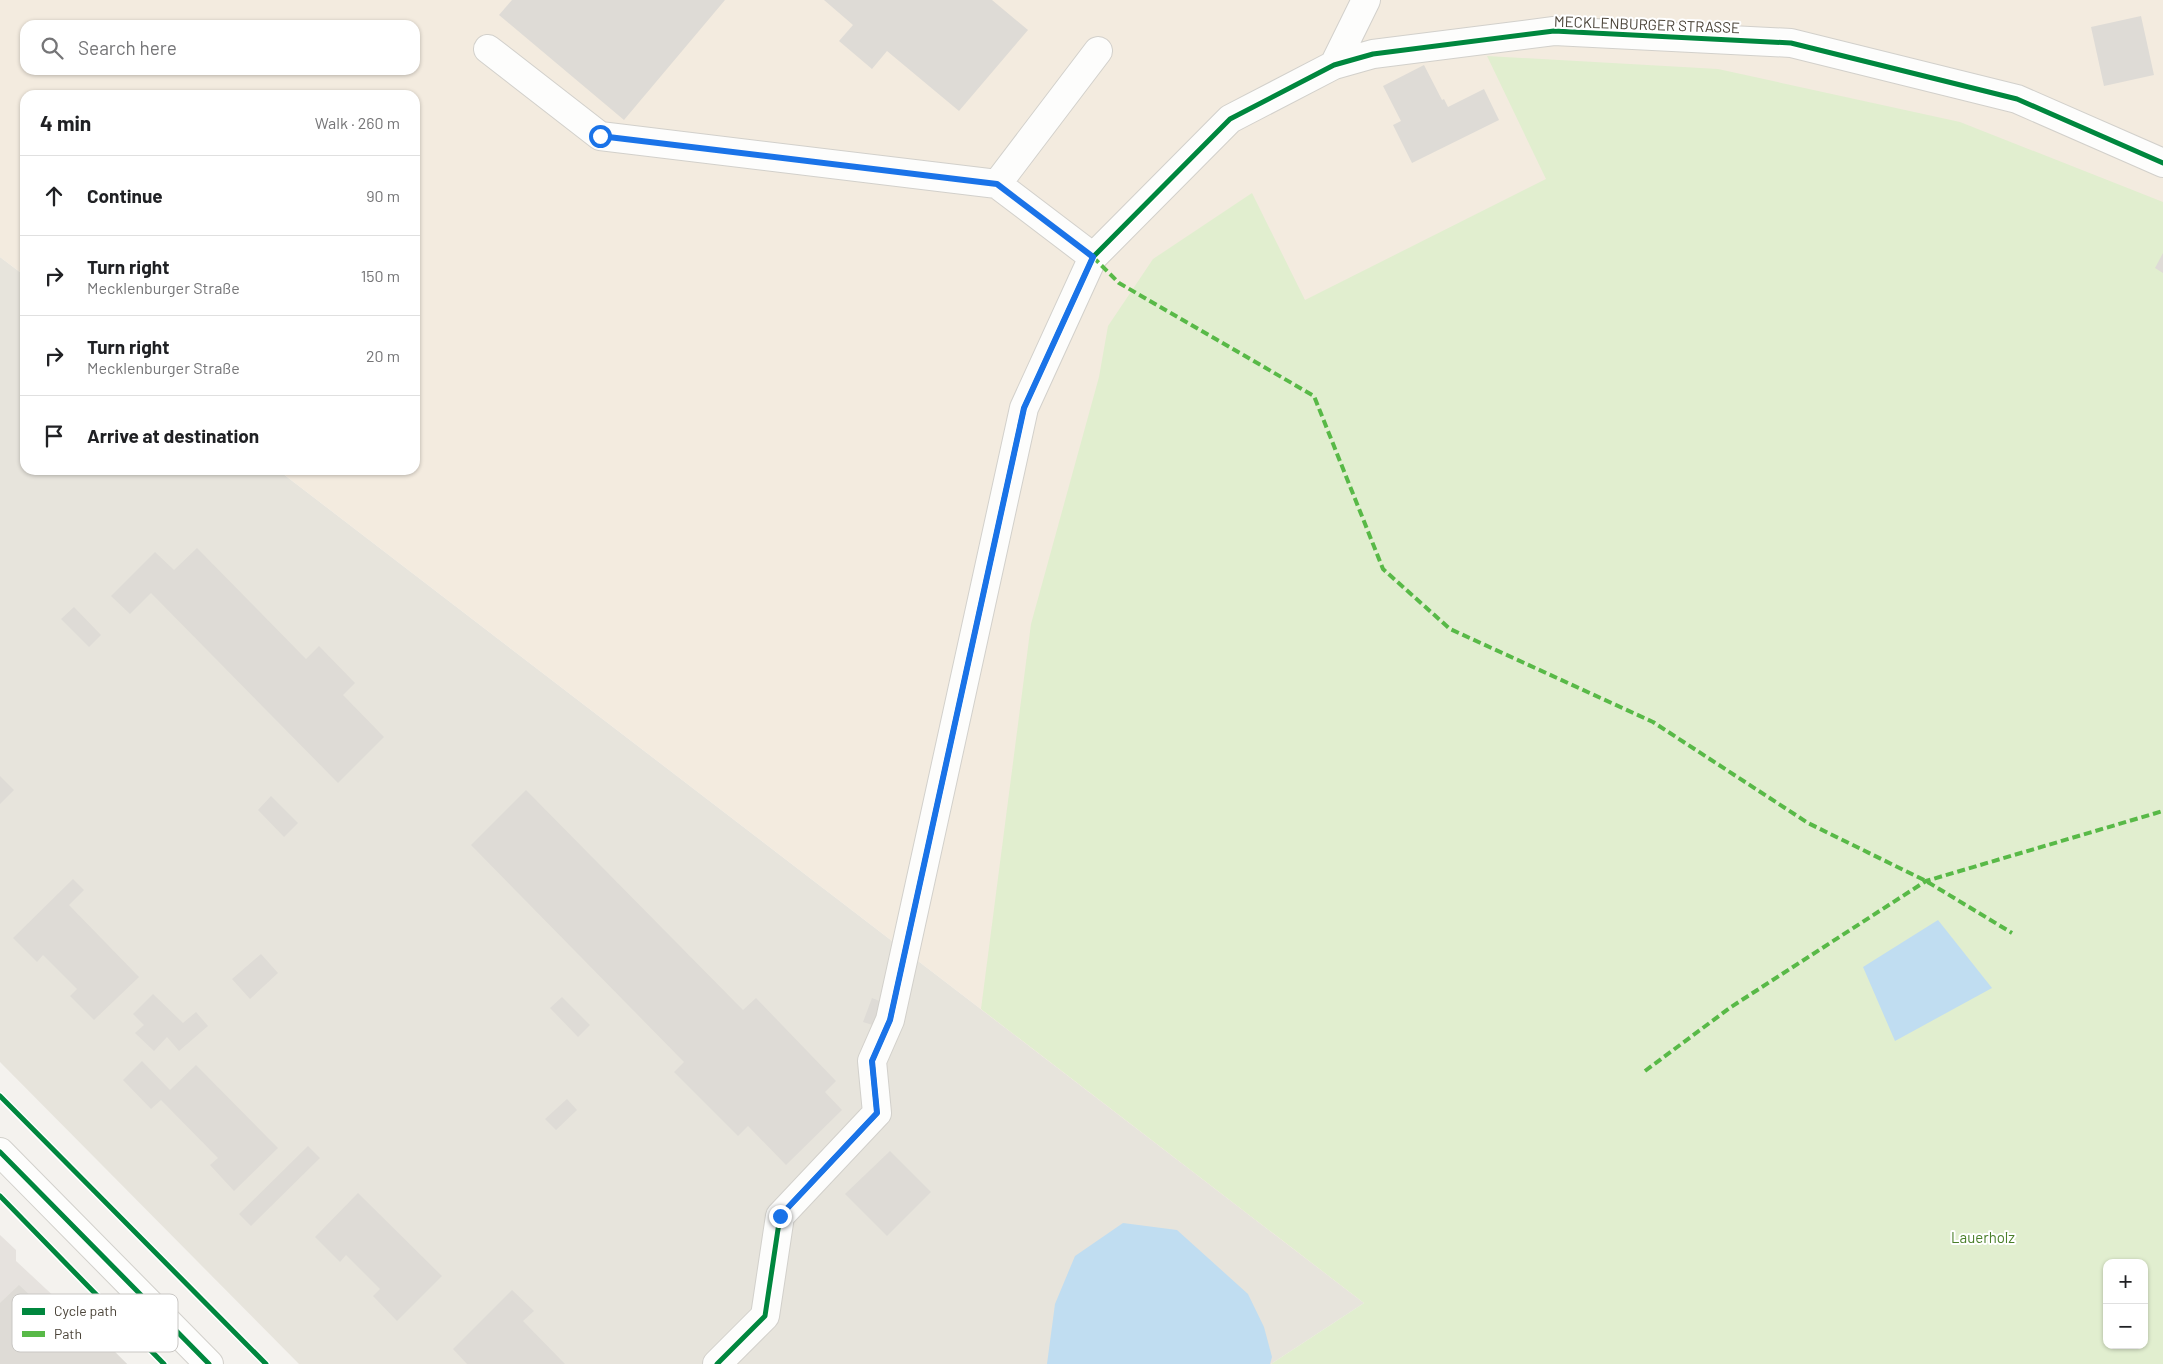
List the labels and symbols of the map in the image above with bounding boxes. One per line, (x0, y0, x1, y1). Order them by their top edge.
street label: MECKLENBURGER STRASSE (1554, 12, 1740, 36)
route start (589, 125, 612, 148)
route end (769, 1205, 792, 1228)
park label: Lauerholz (1951, 1228, 2015, 1246)
legend (12, 1294, 178, 1352)
text: Cycle path (54, 1302, 117, 1319)
text: Path (54, 1325, 82, 1342)

